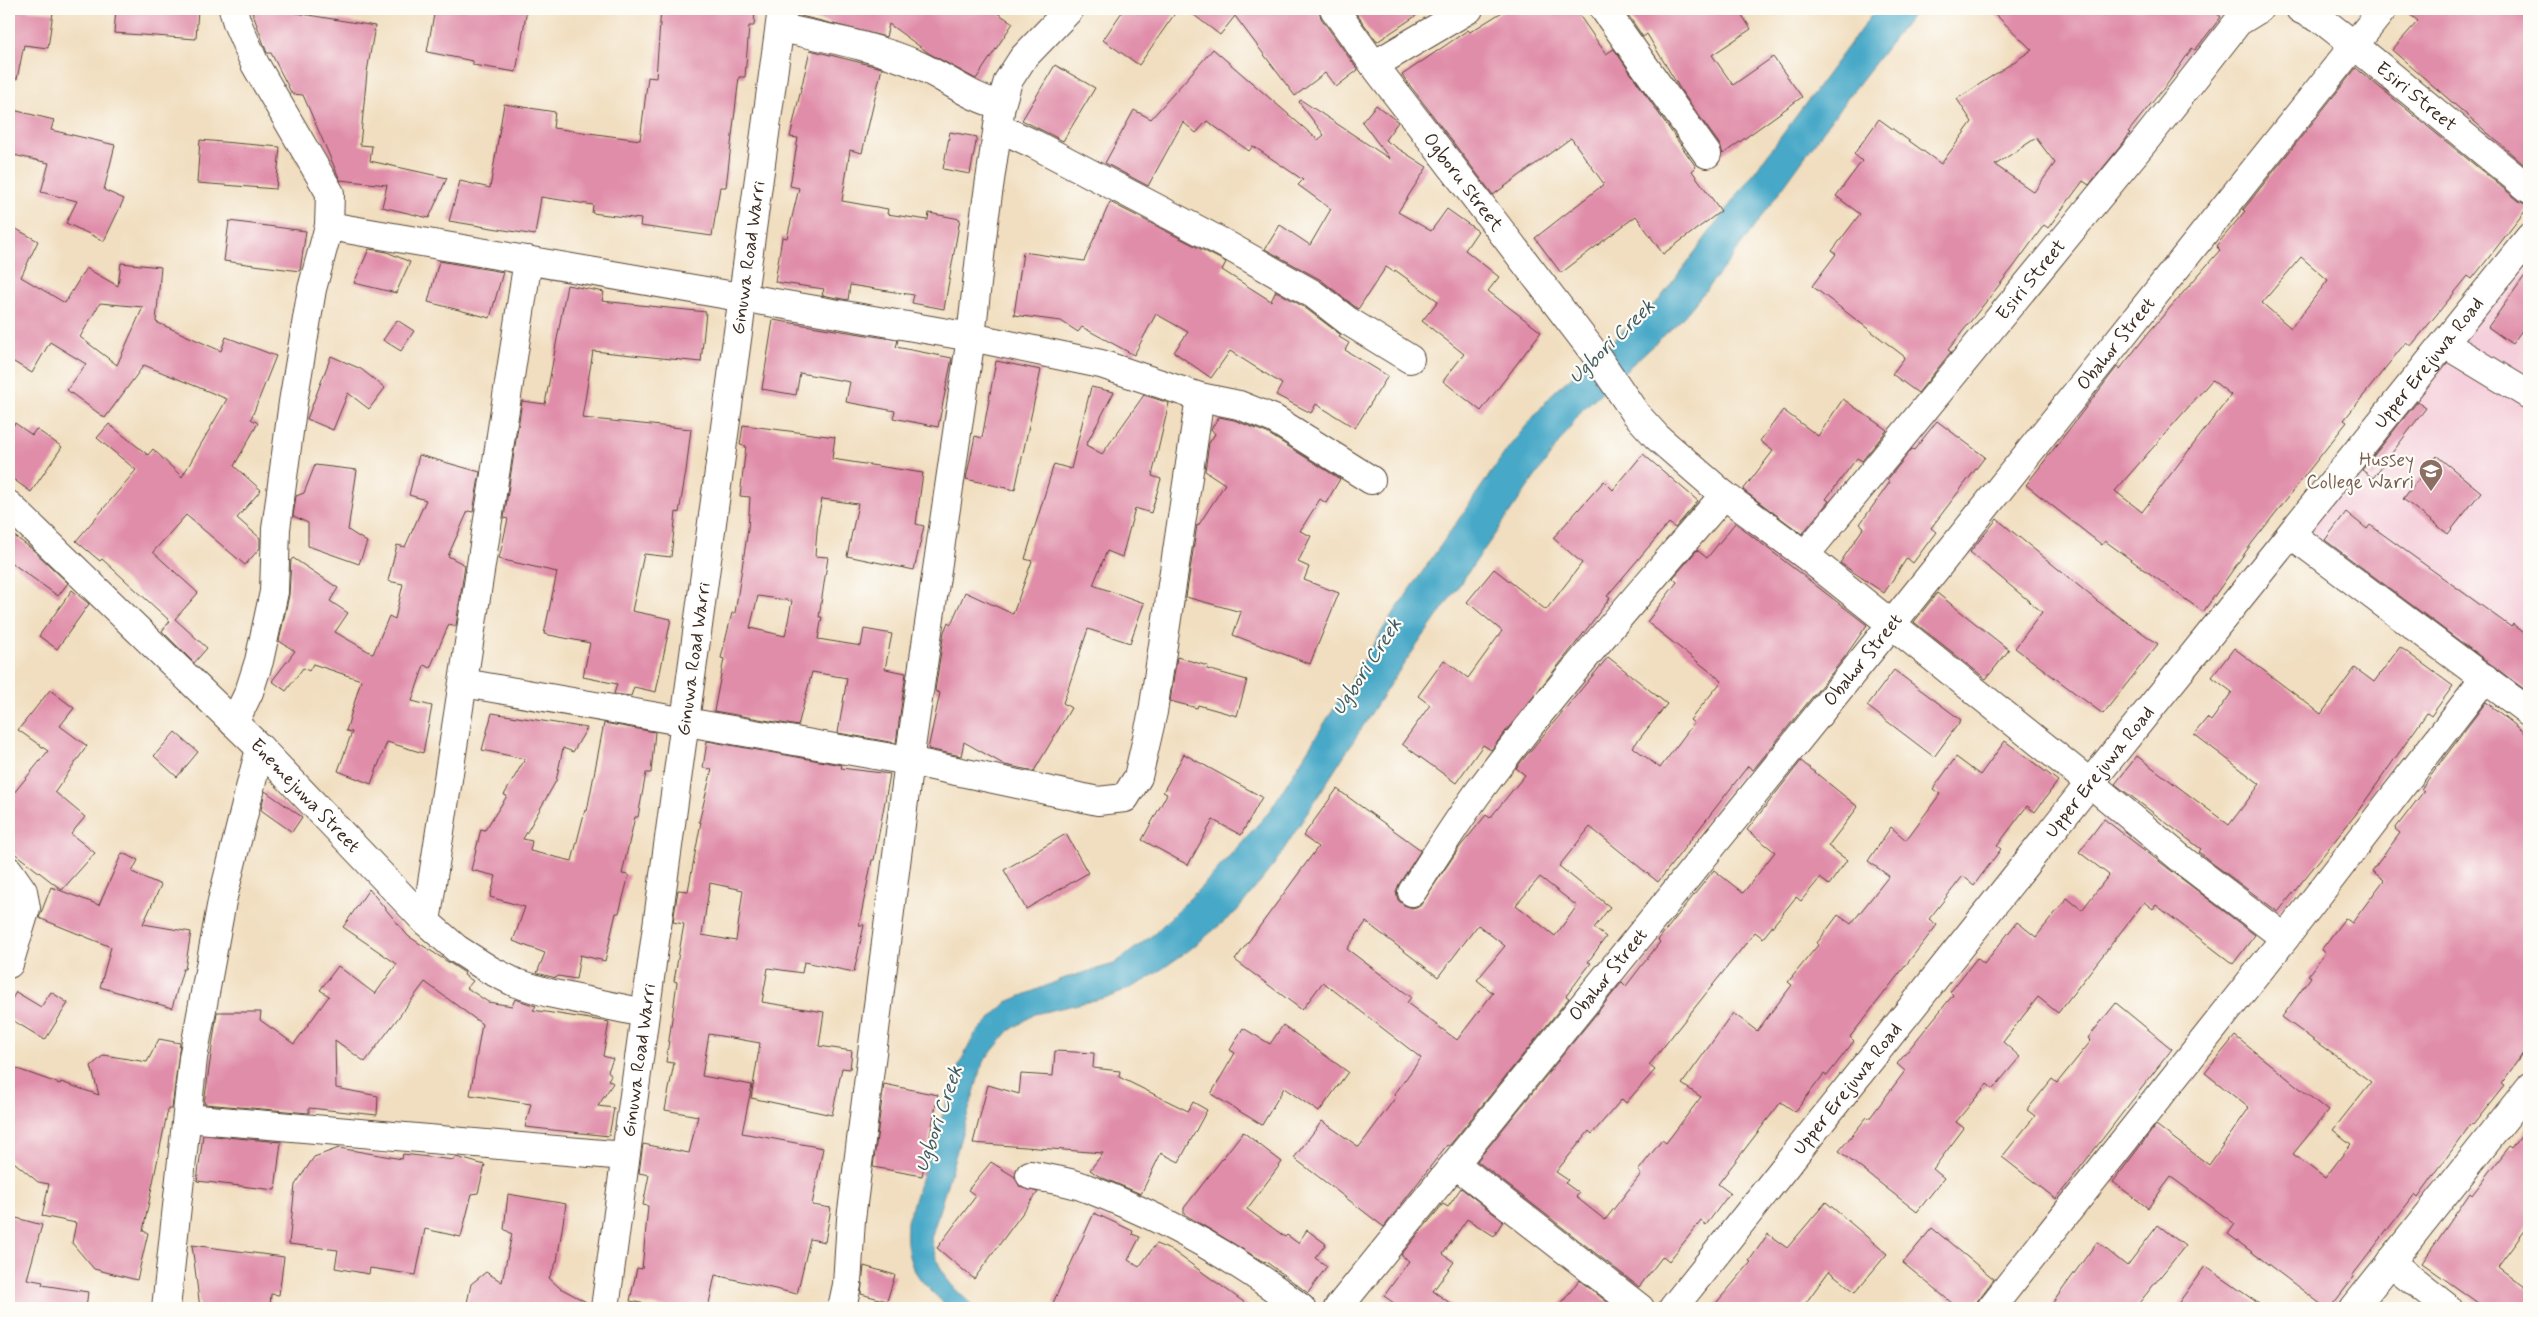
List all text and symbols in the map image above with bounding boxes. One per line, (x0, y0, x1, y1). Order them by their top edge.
street label: Esiri Street (2371, 56, 2462, 137)
street label: Ogboru Street (1417, 127, 1509, 237)
street label: Ginuwa Road Warri (725, 179, 771, 336)
street label: Esiri Street (1990, 234, 2071, 325)
street label: Obahor Street (2071, 292, 2161, 395)
street label: Upper Erejuwa Road (2368, 292, 2489, 434)
water label: Ugbori Creek (1563, 294, 1661, 390)
place label: Hussey College Warri (2306, 448, 2414, 496)
school or university icon: Hussey College Warri (2418, 458, 2444, 492)
street label: Ginuwa Road Warri (671, 581, 716, 737)
street label: Obahor Street (1818, 608, 1908, 711)
water label: Ugbori Creek (1325, 613, 1409, 721)
street label: Upper Erejuwa Road (2039, 701, 2160, 843)
street label: Enemejuwa Street (245, 733, 366, 858)
street label: Obahor Street (1563, 923, 1653, 1026)
street label: Ginuwa Road Warri (616, 982, 662, 1139)
street label: Upper Erejuwa Road (1787, 1017, 1907, 1160)
water label: Ugbori Creek (908, 1062, 970, 1176)

